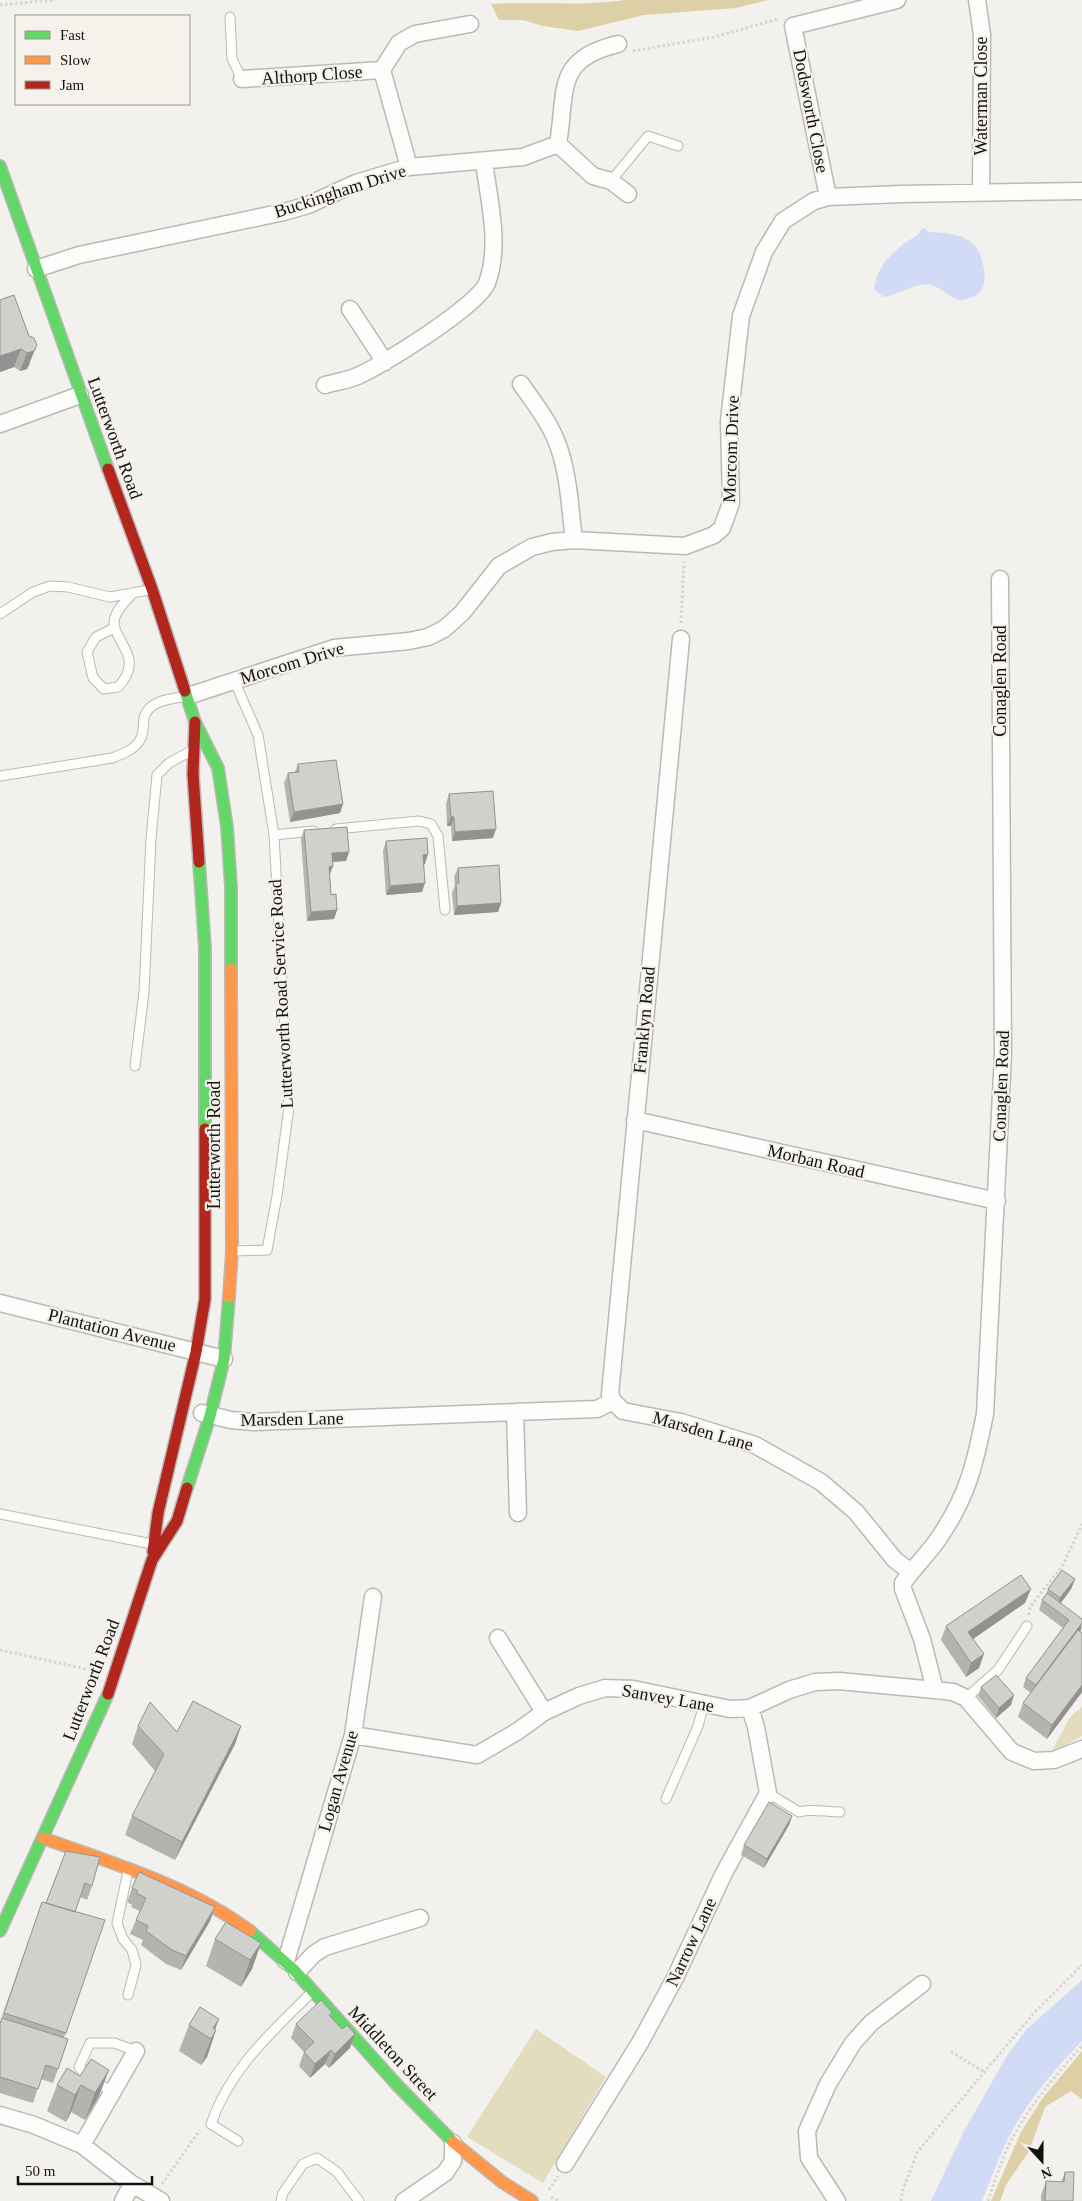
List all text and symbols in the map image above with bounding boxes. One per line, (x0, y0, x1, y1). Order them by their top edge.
legend (15, 15, 190, 105)
text: Fast (60, 27, 86, 43)
street label: Waterman Close (971, 36, 991, 156)
street label: Dodsworth Close (789, 47, 833, 175)
text: Slow (60, 52, 91, 68)
street label: Althorp Close (261, 61, 363, 89)
text: Jam (60, 77, 84, 93)
street label: Buckingham Drive (272, 160, 408, 222)
street label: Lutterworth Road (84, 374, 146, 502)
street label: Morcom Drive (719, 395, 743, 503)
street label: Conaglen Road (990, 625, 1010, 737)
street label: Morcom Drive (238, 638, 346, 688)
street label: Lutterworth Road Service Road (265, 879, 297, 1109)
street label: Franklyn Road (629, 966, 659, 1074)
street label: Conaglen Road (989, 1030, 1013, 1142)
street label: Lutterworth Road (204, 1081, 224, 1209)
street label: Morban Road (765, 1140, 867, 1182)
street label: Plantation Avenue (46, 1304, 178, 1356)
street label: Marsden Lane (651, 1407, 755, 1455)
street label: Marsden Lane (240, 1408, 344, 1430)
street label: Lutterworth Road (59, 1616, 123, 1744)
street label: Sanvey Lane (620, 1680, 716, 1716)
street label: Logan Avenue (314, 1728, 362, 1834)
street label: Narrow Lane (662, 1895, 720, 1989)
street label: Middleton Street (344, 2002, 442, 2104)
north arrow (1017, 2136, 1067, 2186)
scale bar (18, 2154, 151, 2186)
text: 50 m (25, 2163, 56, 2179)
text: N (1039, 2164, 1054, 2181)

